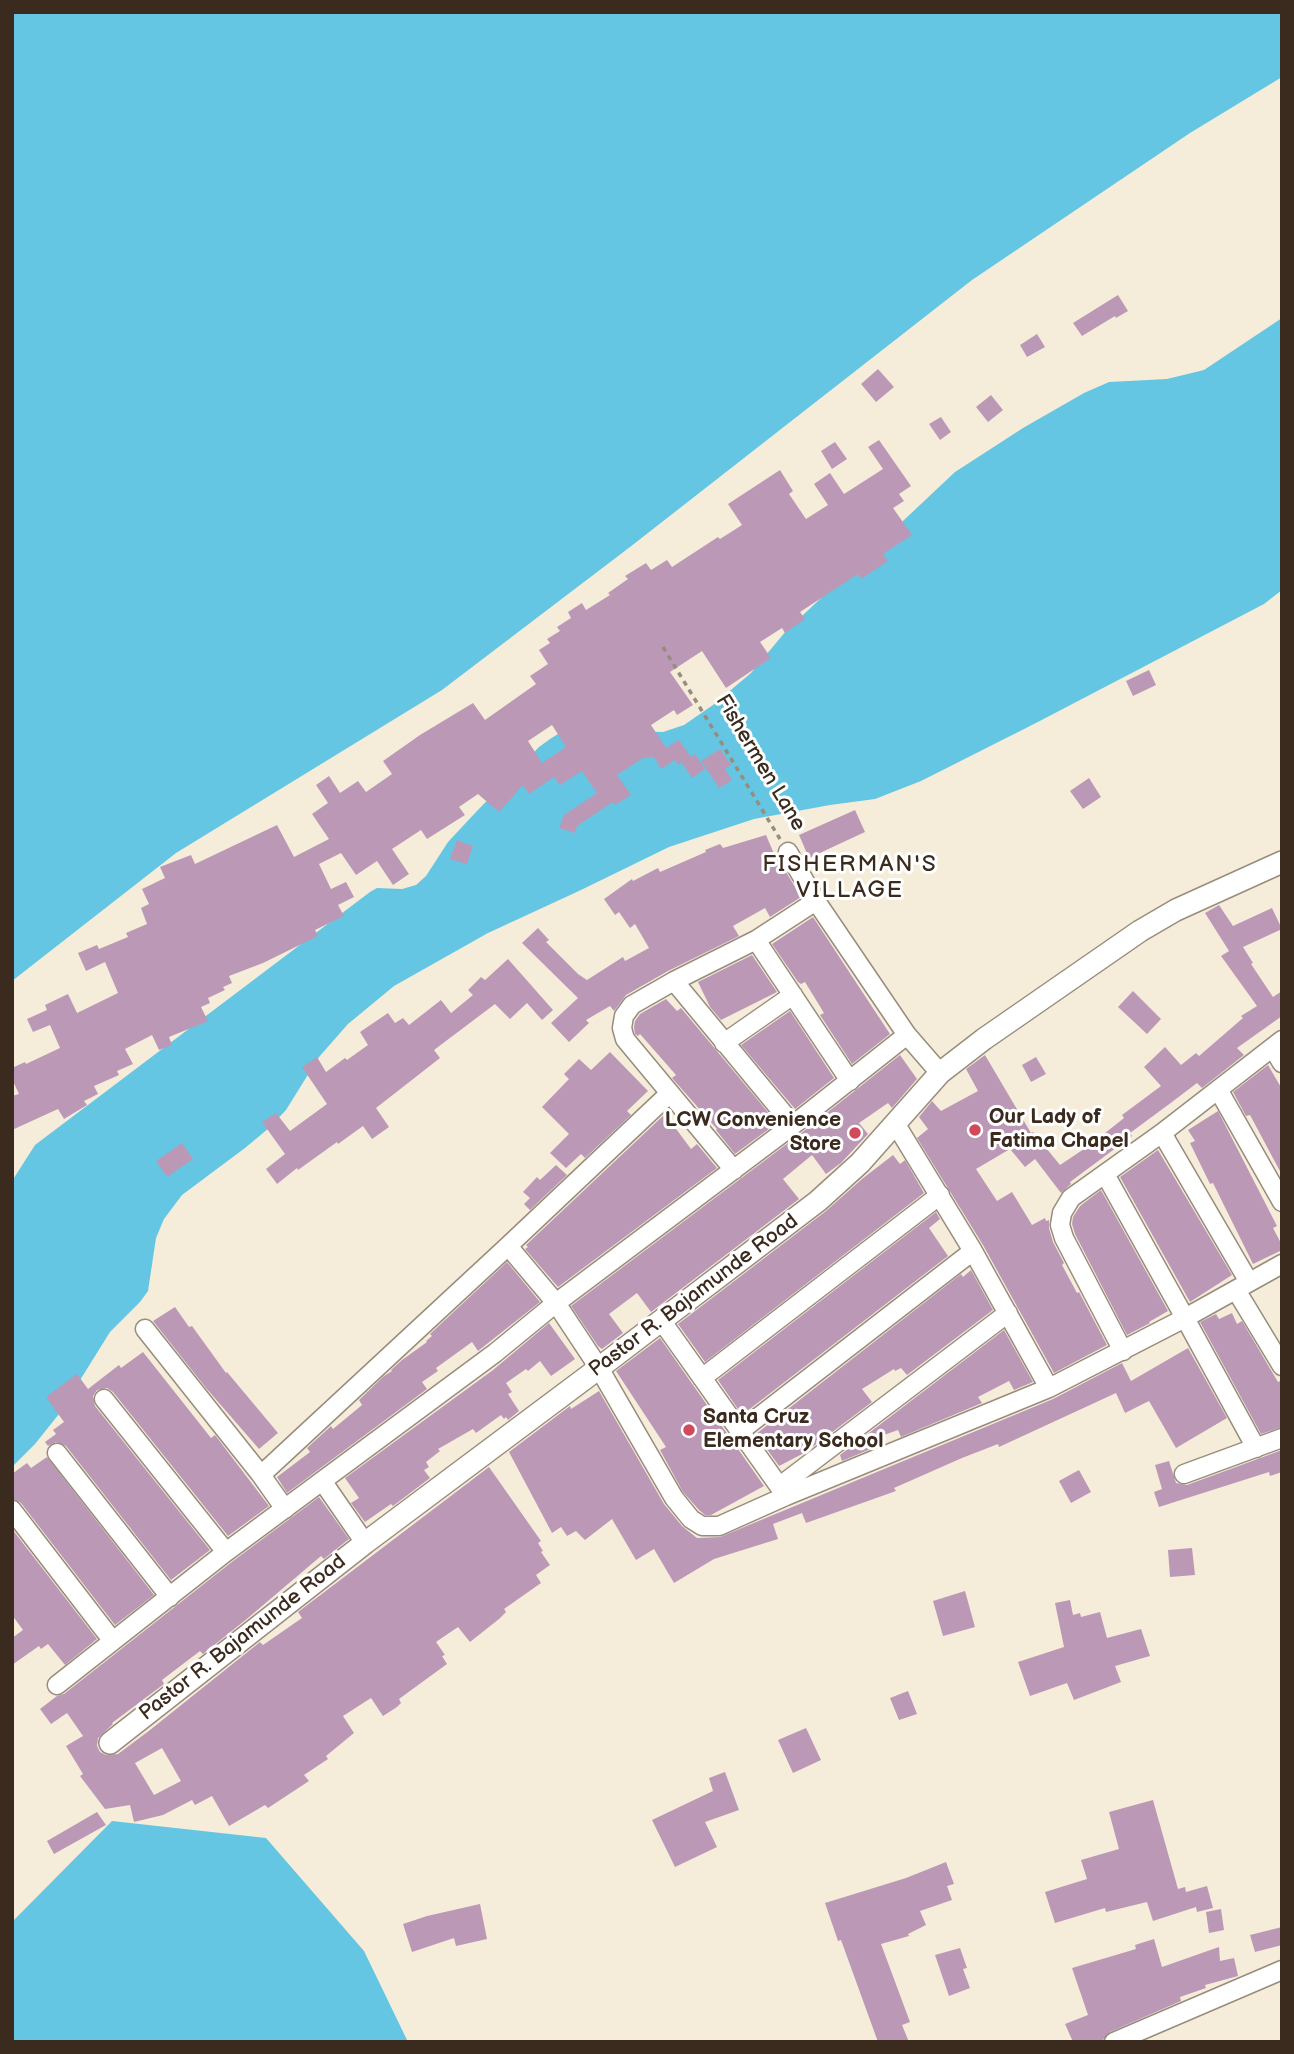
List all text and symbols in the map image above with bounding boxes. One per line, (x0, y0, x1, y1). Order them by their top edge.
street label: Fishermen Lane (709, 690, 811, 836)
district label: FISHERMAN'S VILLAGE (764, 851, 936, 905)
place label: Our Lady of Fatima Chapel (989, 1105, 1129, 1155)
place label: LCW Convenience Store (665, 1108, 841, 1158)
marker: Our Lady of Fatima Chapel (967, 1122, 983, 1138)
marker: LCW Convenience Store (847, 1125, 863, 1141)
street label: Pastor R. Bajamunde Road (584, 1209, 804, 1383)
place label: Santa Cruz Elementary School (703, 1405, 883, 1455)
marker: Santa Cruz Elementary School (681, 1422, 697, 1438)
street label: Pastor R. Bajamunde Road (135, 1550, 351, 1726)

